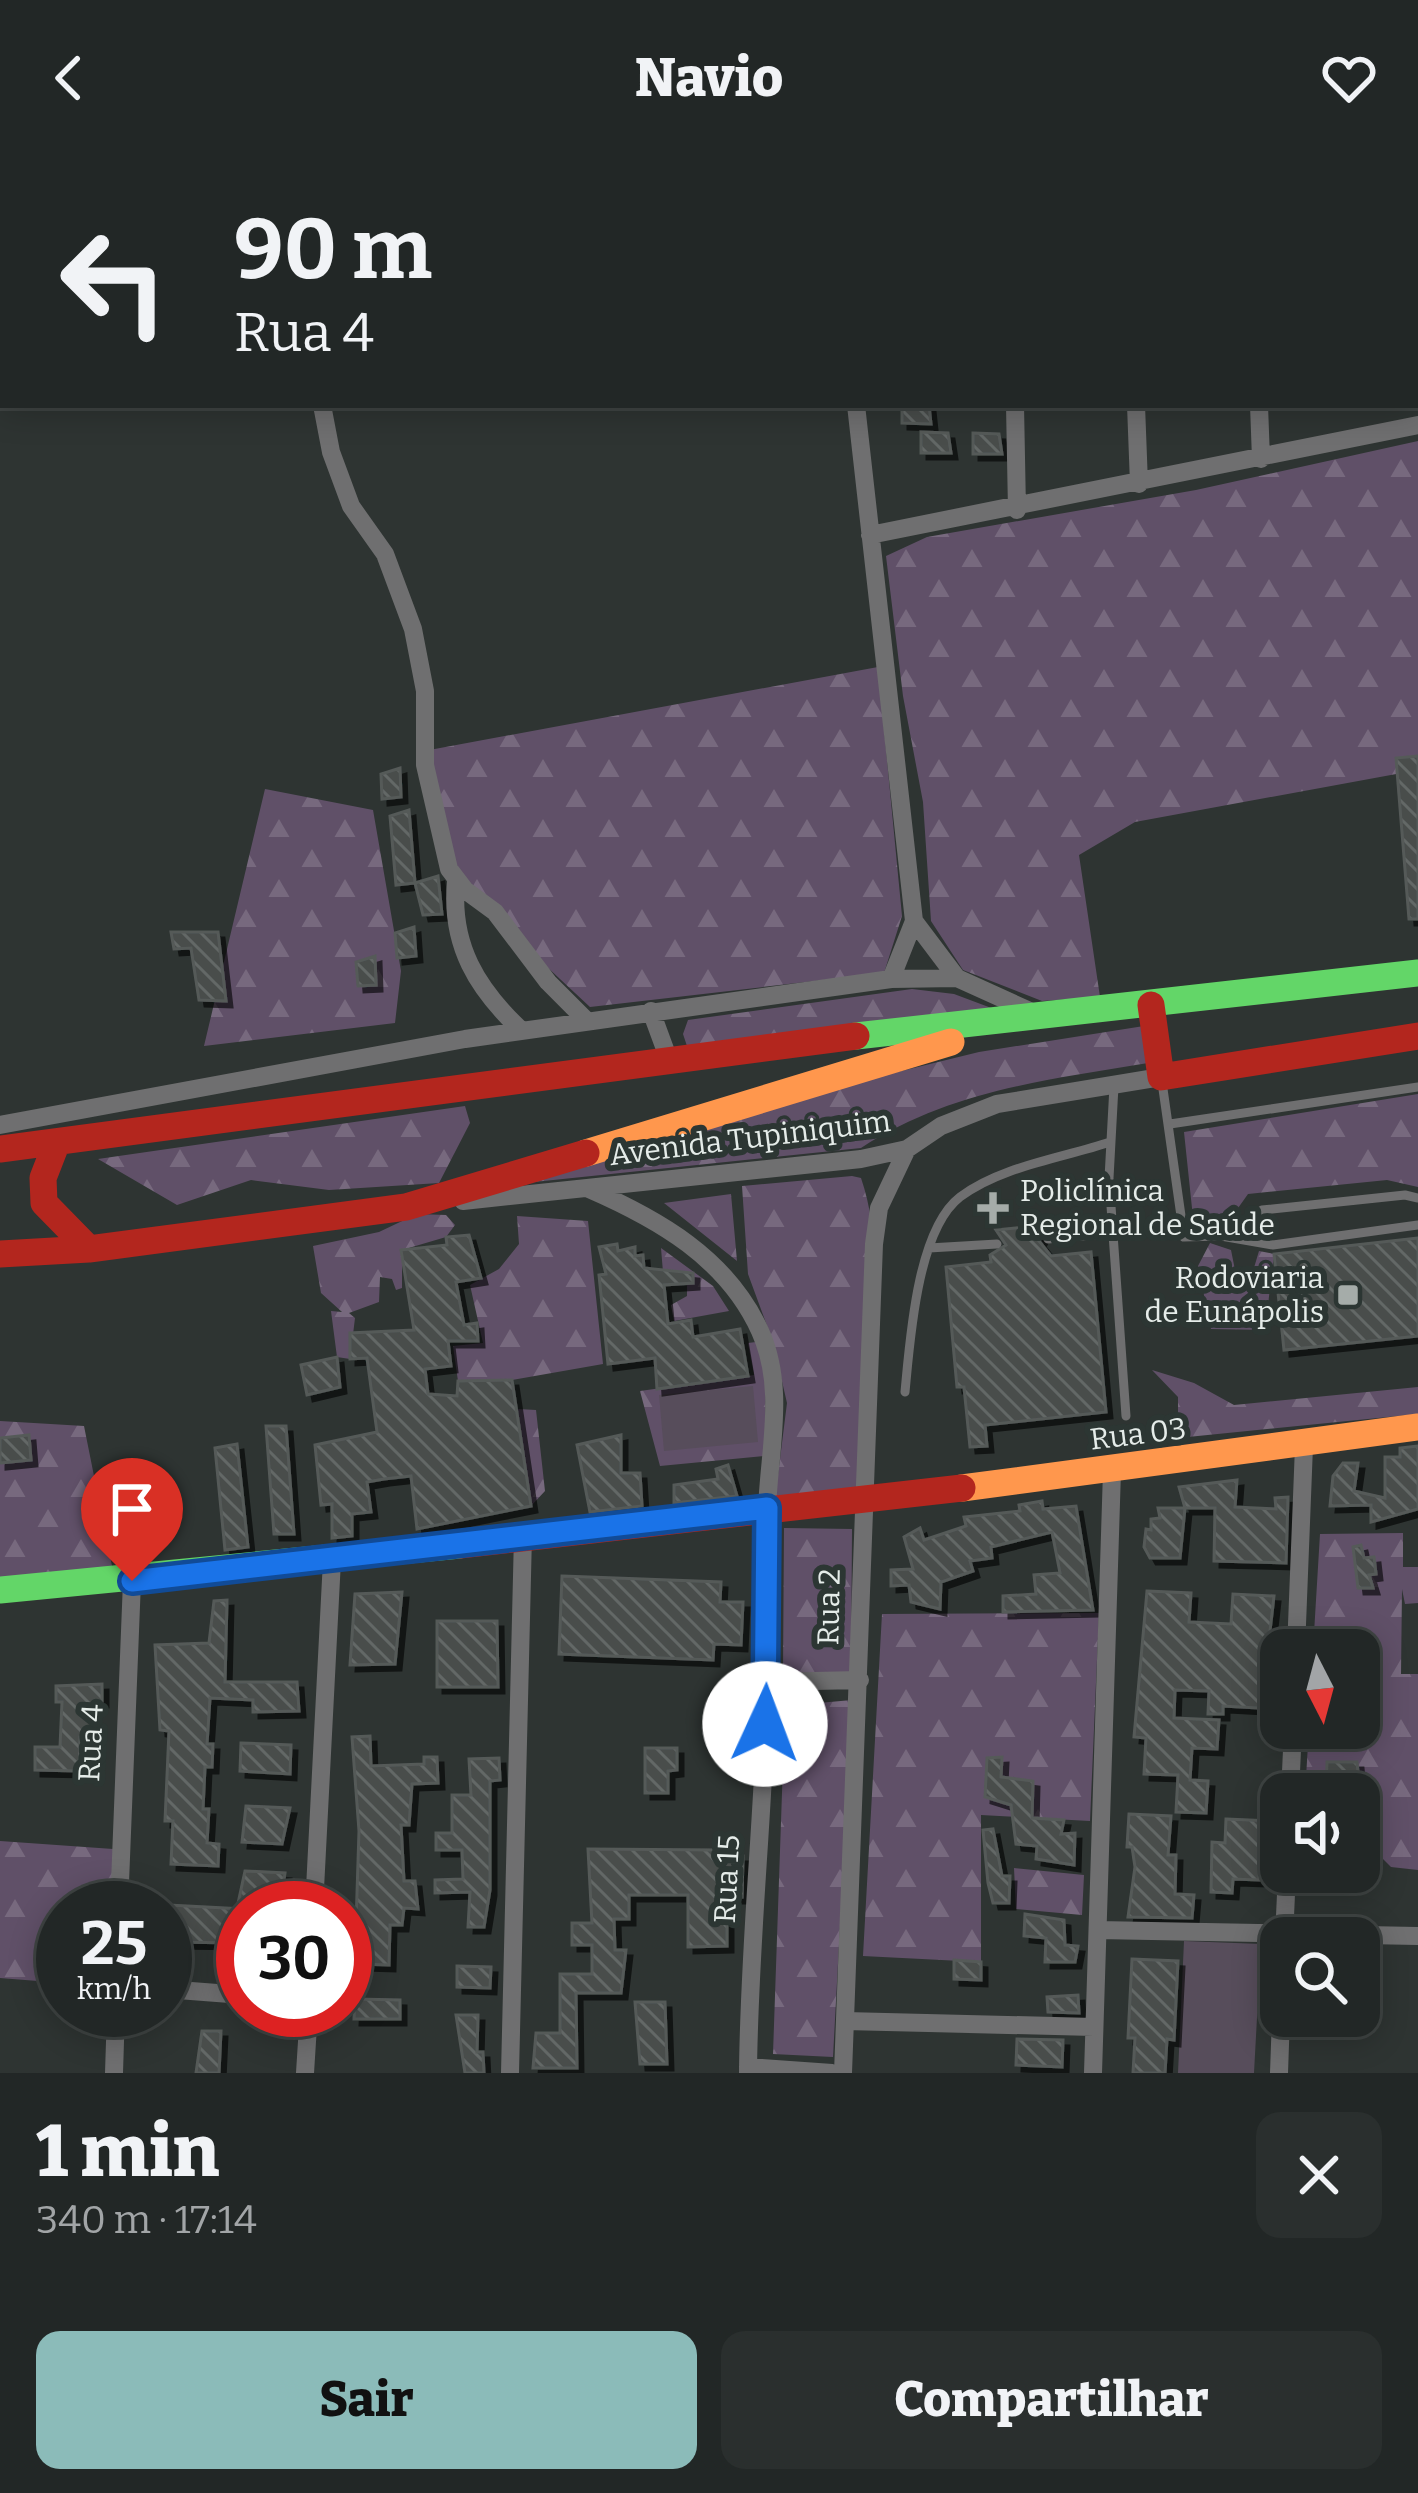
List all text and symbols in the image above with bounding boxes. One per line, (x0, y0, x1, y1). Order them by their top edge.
icon: back (36, 45, 102, 111)
icon: heart (1316, 45, 1382, 111)
text: Navio (635, 46, 783, 110)
text: 90 m (234, 199, 432, 300)
icon: left (36, 204, 192, 360)
text: Rua 4 (234, 301, 374, 365)
street label: Avenida Tupiniquim (607, 1103, 893, 1173)
place label: Policlínica Regional de Saúde (1020, 1173, 1275, 1243)
marker: Policlínica Regional de Saúde (977, 1192, 1009, 1224)
place label: Rodoviaria de Eunápolis (1145, 1260, 1324, 1330)
marker: Rodoviaria de Eunápolis (1335, 1282, 1361, 1308)
street label: Rua 03 (1088, 1410, 1188, 1458)
pin (81, 1458, 183, 1581)
icon: arrive (99, 1476, 165, 1542)
street label: Rua 2 (810, 1568, 848, 1646)
north arrow (1260, 1629, 1380, 1749)
map controls (1260, 1629, 1380, 2037)
position arrow (702, 1661, 828, 1787)
street label: Rua 4 (71, 1703, 111, 1783)
button: sound (1260, 1773, 1380, 1893)
street label: Rua 15 (707, 1834, 747, 1924)
speed limit sign: 30 (216, 1881, 372, 2037)
text: 25 (81, 1908, 147, 1980)
button: search (1260, 1917, 1380, 2037)
text: km/h (77, 1971, 151, 2007)
text: 1 min (36, 2109, 219, 2195)
button: close (1256, 2112, 1382, 2238)
text: 340 m · 17:14 (36, 2197, 257, 2243)
button: Sair (36, 2331, 697, 2469)
button: Compartilhar (721, 2331, 1382, 2469)

